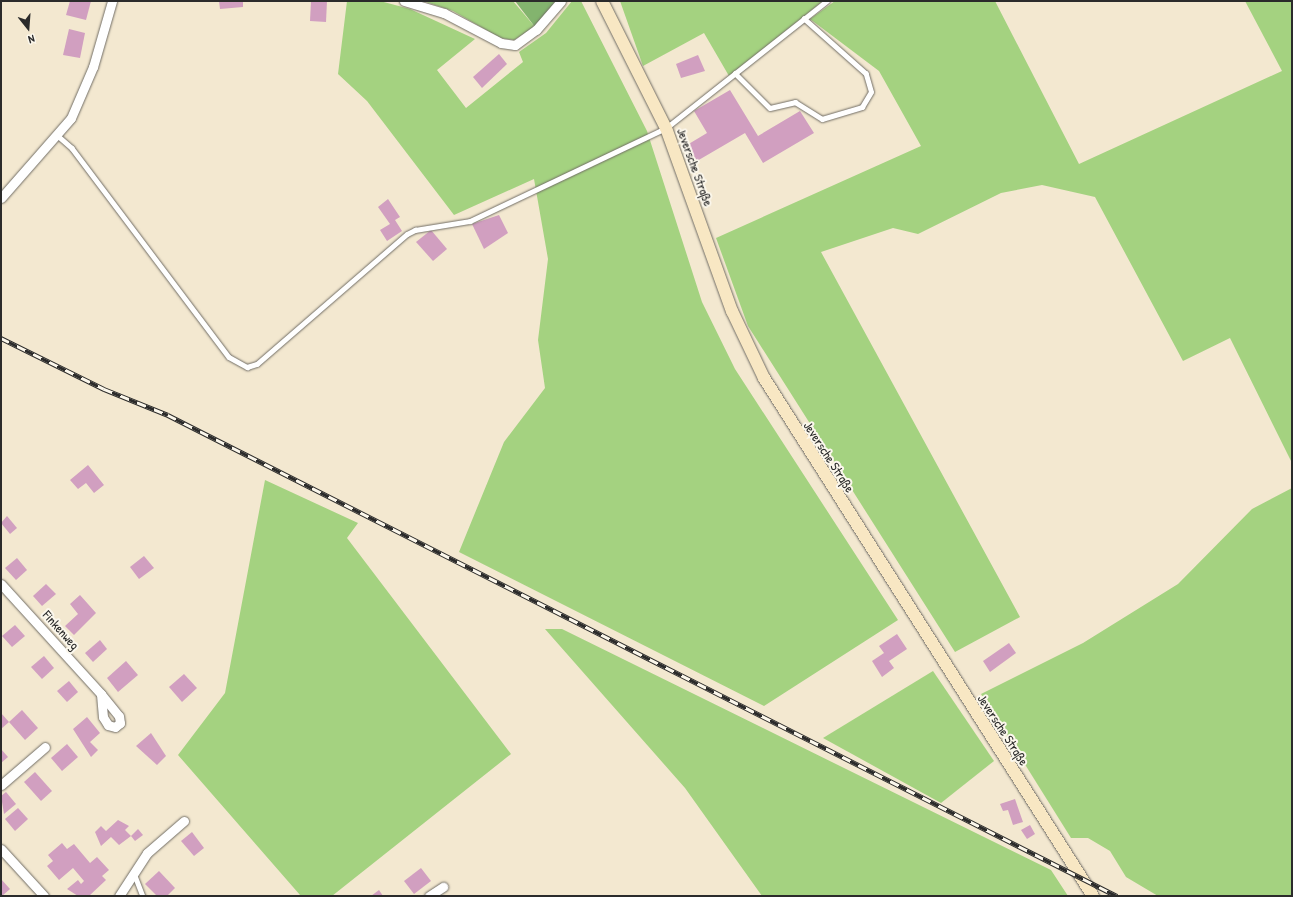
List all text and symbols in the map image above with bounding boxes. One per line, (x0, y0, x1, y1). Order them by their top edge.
north arrow (8, 8, 48, 48)
text: N (27, 32, 36, 47)
street label: Jeversche Straße (674, 126, 716, 208)
street label: Jeversche Straße (800, 419, 858, 495)
street label: Finkenweg (39, 607, 83, 653)
street label: Jeversche Straße (974, 692, 1032, 768)

